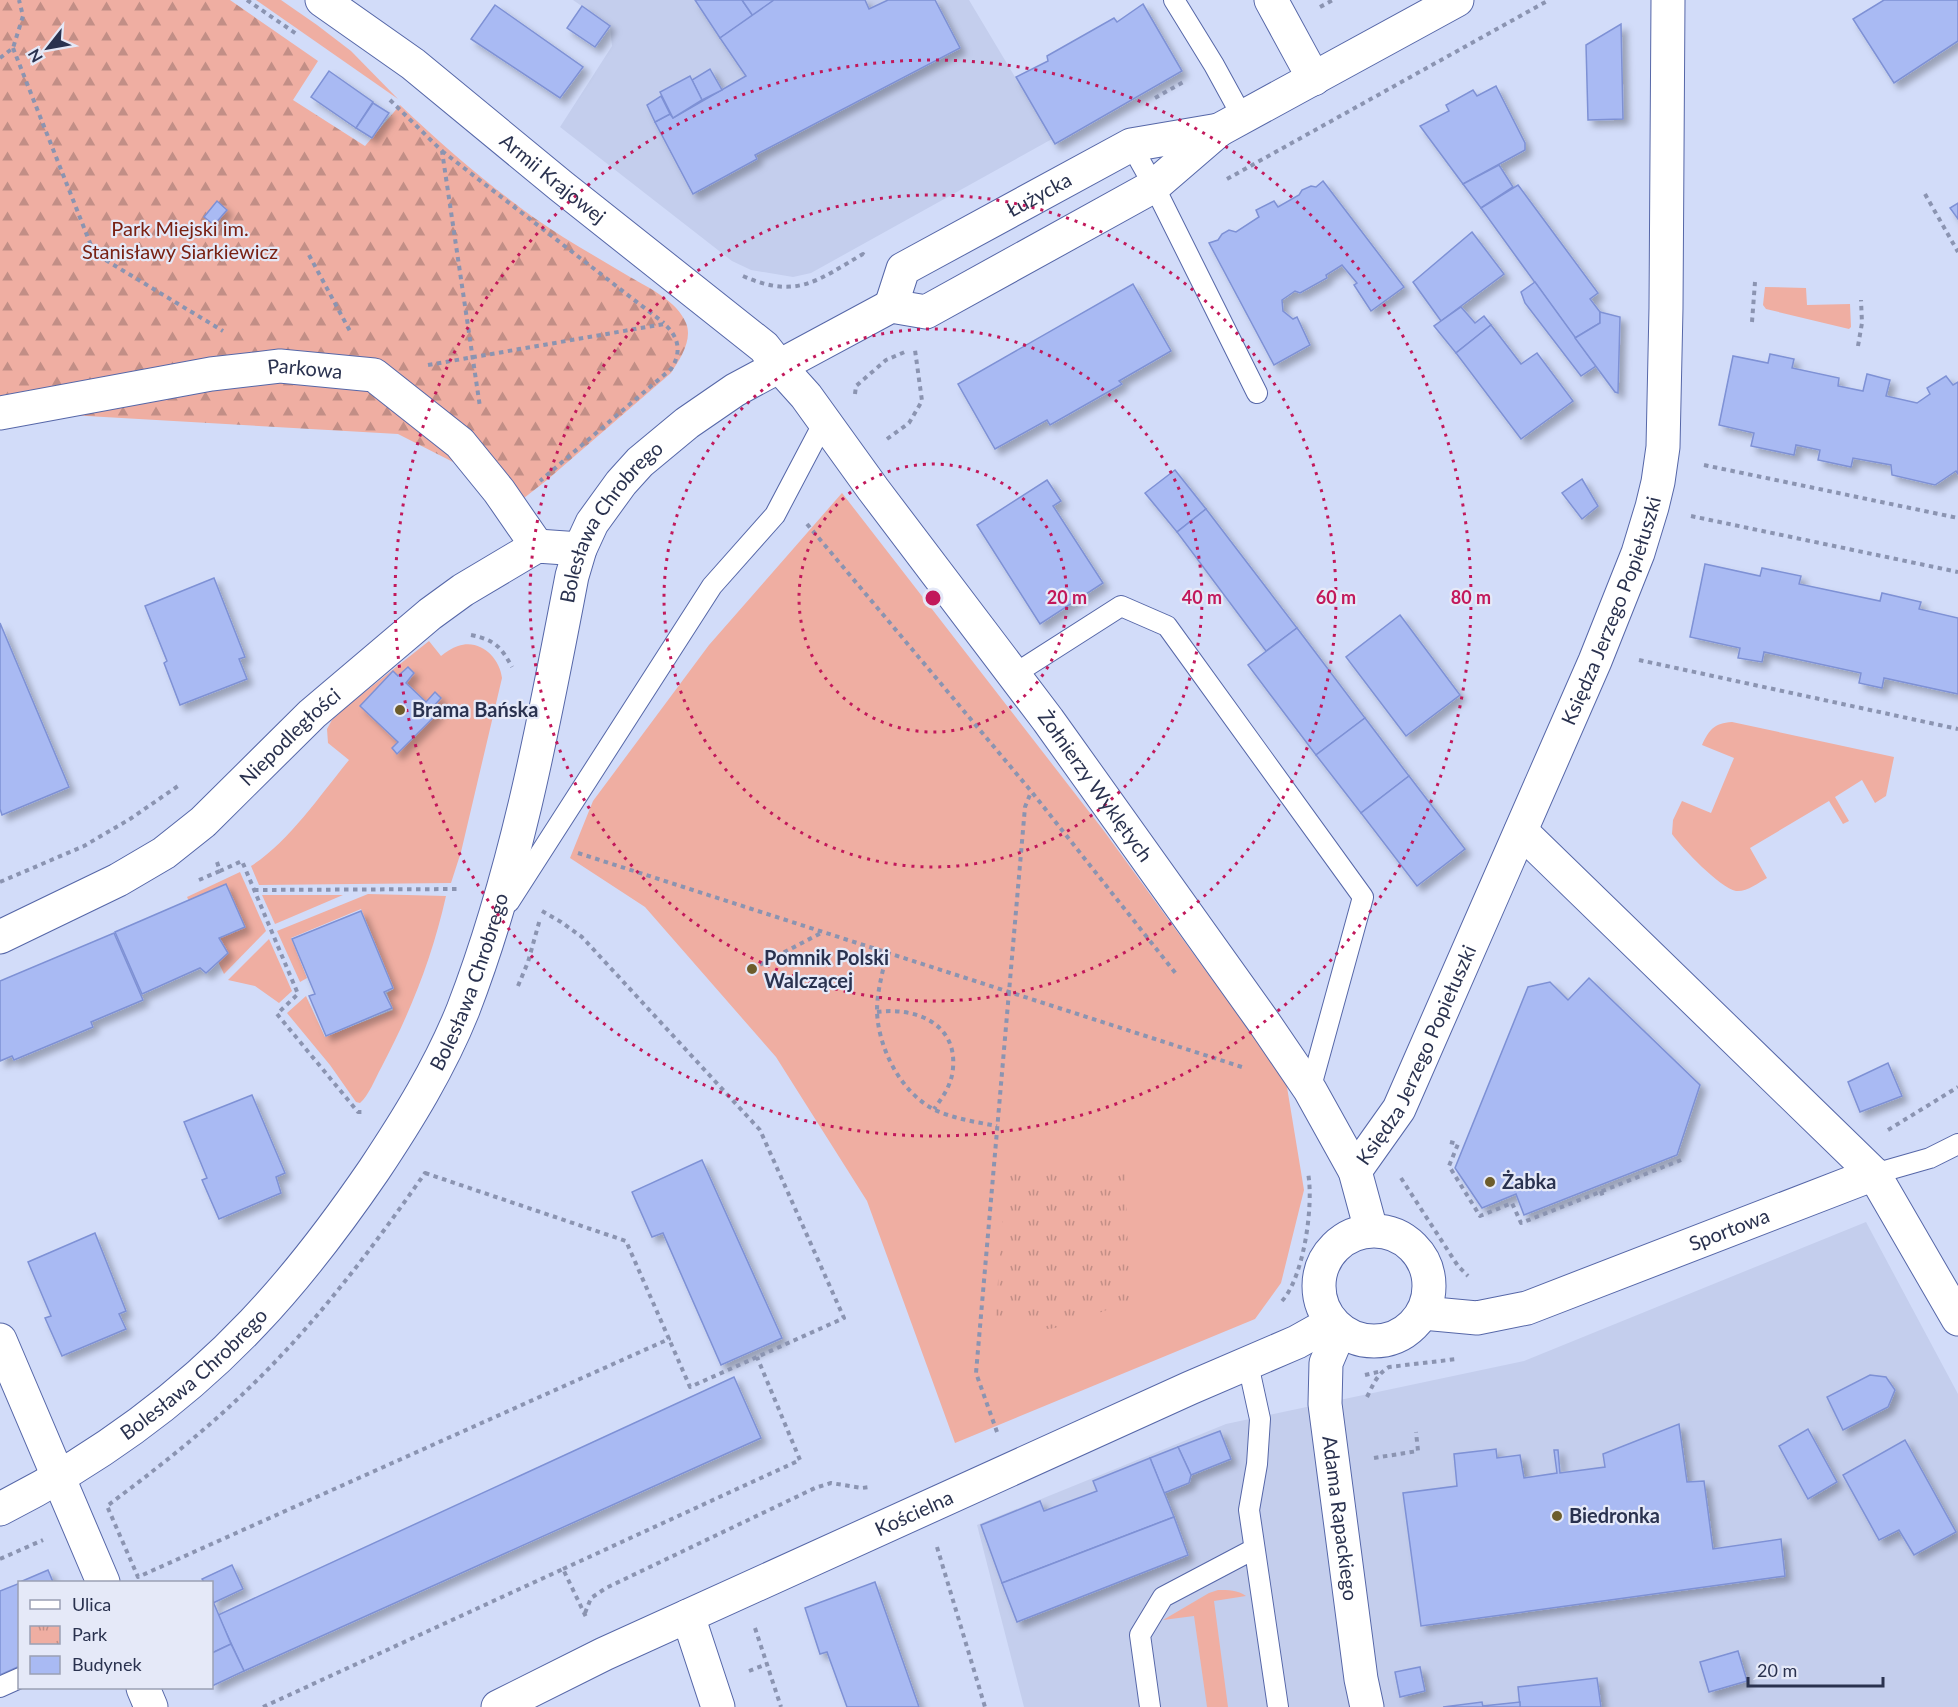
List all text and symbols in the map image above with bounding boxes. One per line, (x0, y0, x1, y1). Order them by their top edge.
north arrow (18, 18, 78, 78)
text: N (23, 46, 46, 66)
street label: Armii Krajowej (496, 128, 611, 228)
street label: Łużycka (1002, 167, 1075, 221)
park label: Park Miejski im. Stanisławy Siarkiewicz (82, 216, 278, 263)
street label: Parkowa (266, 353, 344, 383)
street label: Bolesława Chrobrego (554, 435, 667, 605)
street label: Księdza Jerzego Popiełuszki (1556, 494, 1665, 728)
text: 20 m (1047, 586, 1087, 608)
text: 40 m (1182, 586, 1222, 608)
text: 60 m (1316, 586, 1356, 608)
text: 80 m (1451, 586, 1491, 608)
centre of rings (923, 588, 943, 608)
street label: Niepodległości (234, 682, 345, 790)
place label: Brama Bańska (412, 697, 538, 721)
marker: Brama Bańska (393, 703, 407, 717)
street label: Żołnierzy Wyklętych (1034, 705, 1158, 866)
street label: Bolesława Chrobrego (424, 890, 512, 1074)
street label: Księdza Jerzego Popiełuszki (1350, 941, 1480, 1169)
place label: Pomnik Polski Walczącej (764, 945, 889, 992)
marker: Pomnik Polski Walczącej (745, 962, 759, 976)
place label: Żabka (1502, 1169, 1556, 1193)
marker: Żabka (1483, 1175, 1497, 1189)
street label: Sportowa (1685, 1203, 1773, 1255)
street label: Bolesława Chrobrego (115, 1303, 272, 1444)
street label: Adama Rapackiego (1318, 1434, 1364, 1602)
street label: Kościelna (871, 1484, 957, 1540)
place label: Biedronka (1569, 1503, 1660, 1527)
marker: Biedronka (1550, 1509, 1564, 1523)
legend (18, 1581, 213, 1689)
text: Ulica (72, 1593, 111, 1615)
text: Park (72, 1623, 108, 1645)
scale bar (1748, 1650, 1883, 1688)
text: Budynek (72, 1653, 142, 1675)
text: 20 m (1757, 1659, 1797, 1681)

